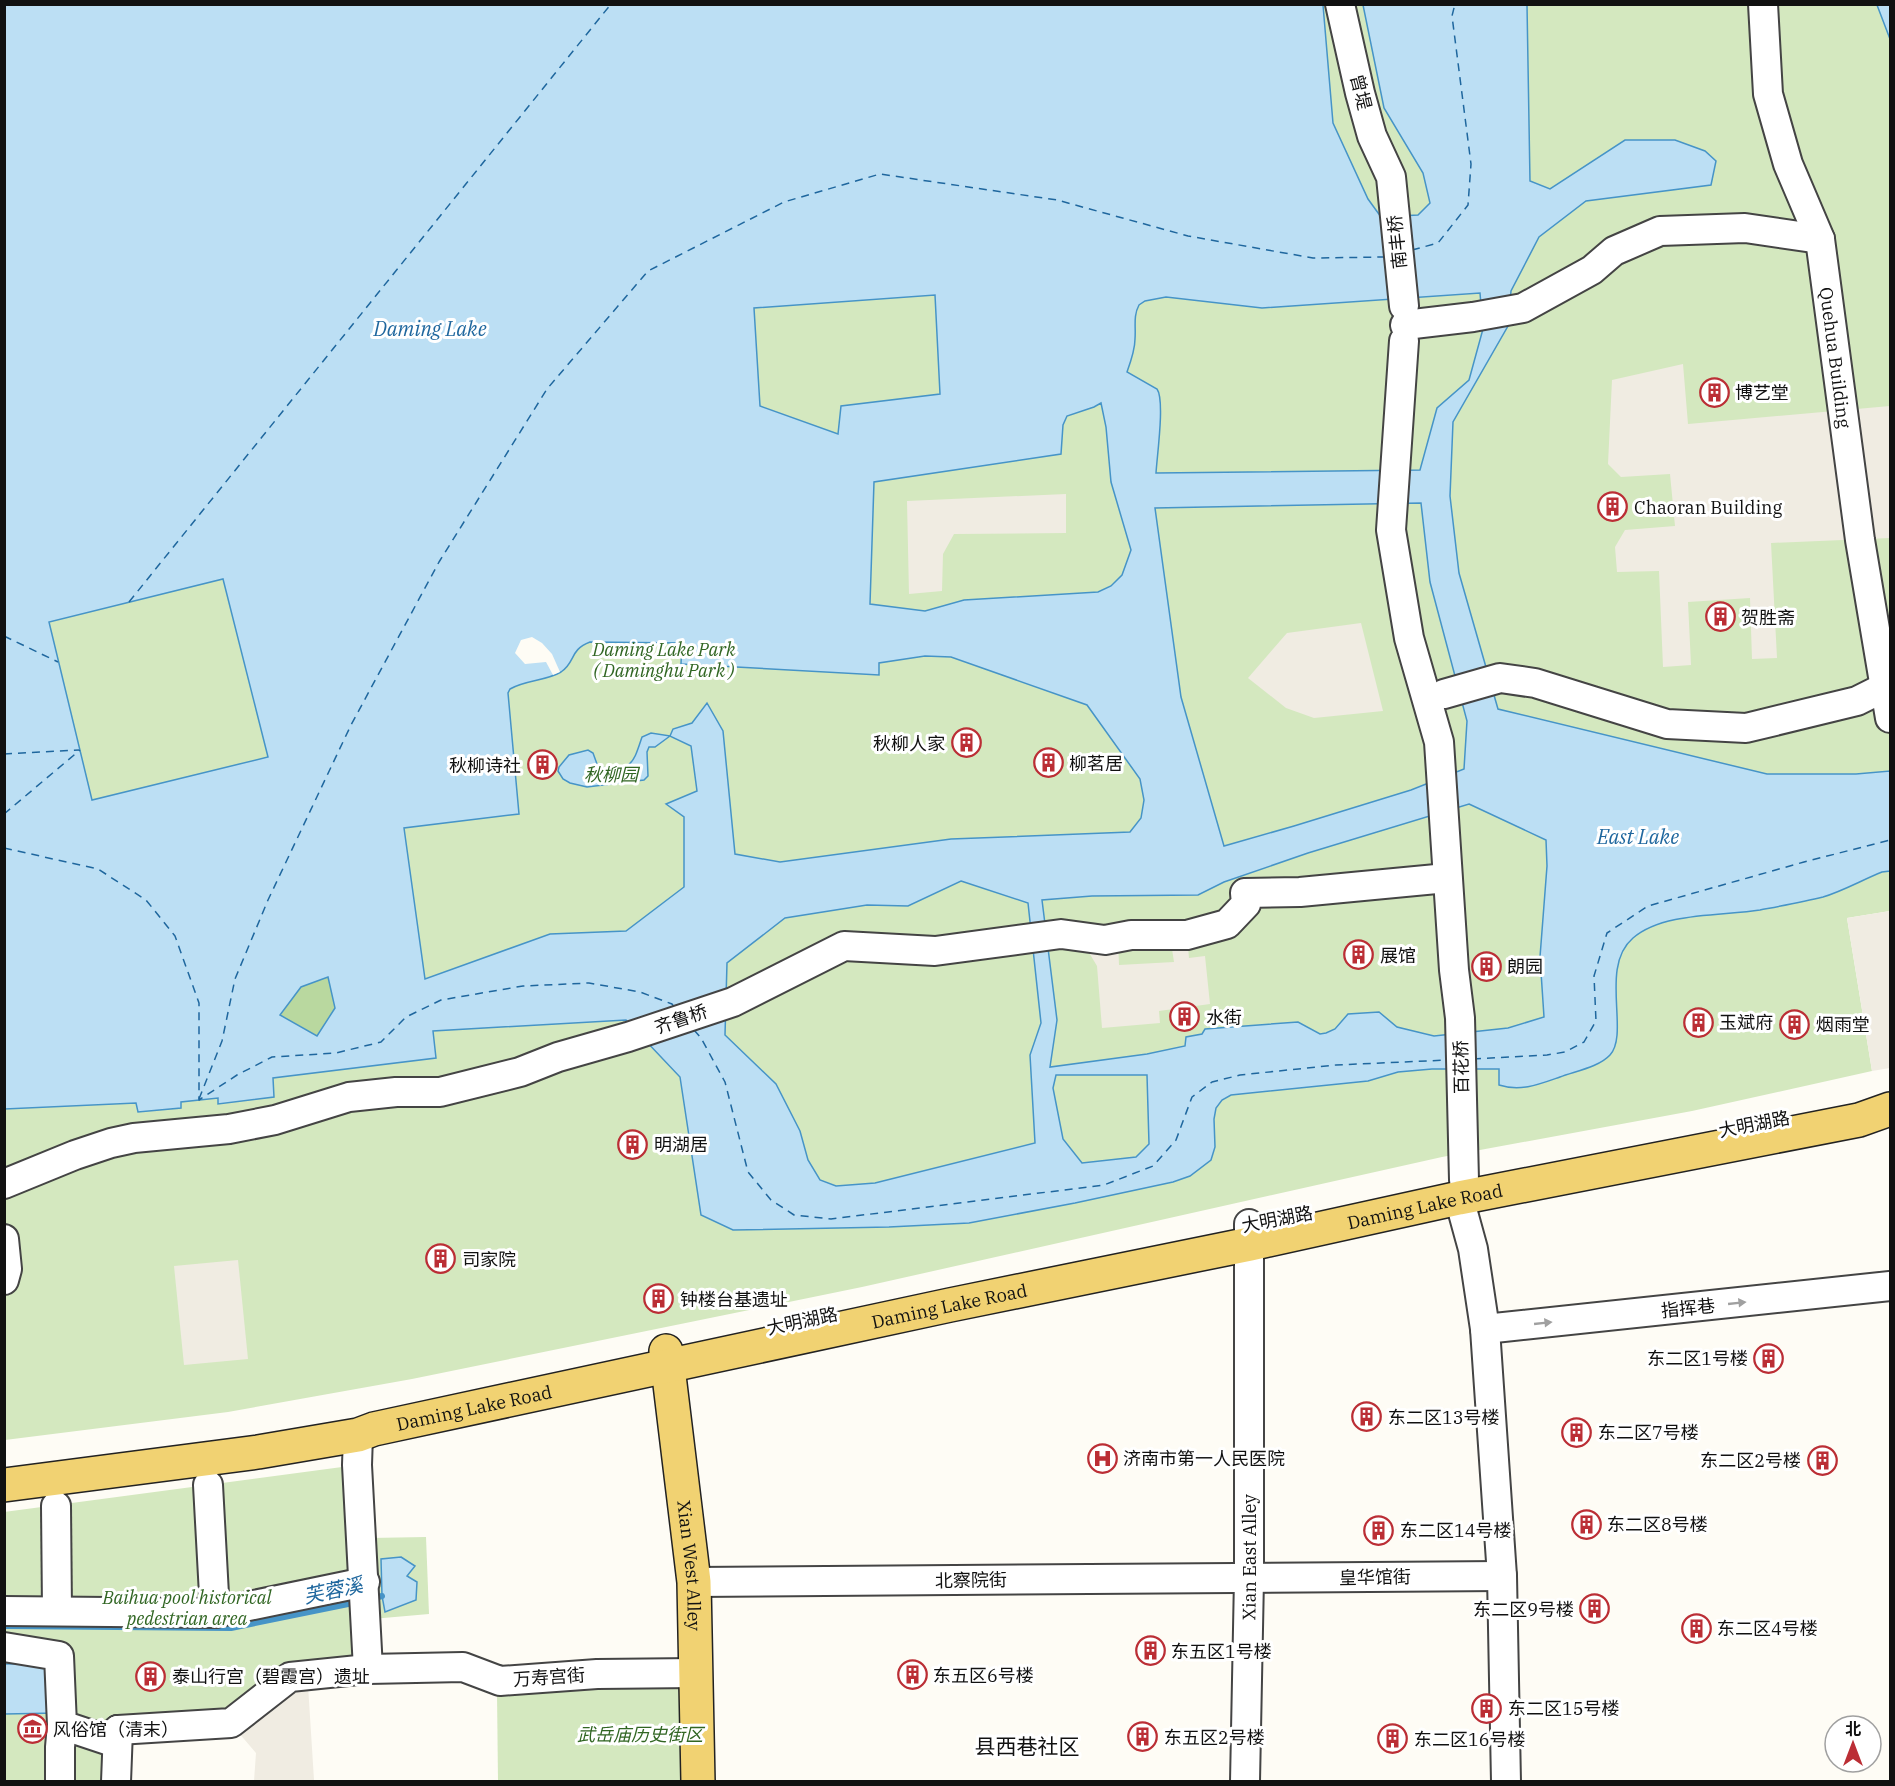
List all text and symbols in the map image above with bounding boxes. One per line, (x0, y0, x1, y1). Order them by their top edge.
street label: 曾堤 (1345, 72, 1377, 112)
street label: 南丰桥 (1383, 214, 1411, 270)
street label: Quehua Building (1815, 285, 1857, 430)
water label: Daming Lake (372, 315, 487, 342)
building icon: 博艺堂 (1698, 376, 1730, 408)
place label: 博艺堂 (1735, 381, 1789, 404)
building icon: Chaoran Building (1597, 491, 1629, 523)
place label: Chaoran Building (1634, 496, 1783, 519)
building icon: 贺胜斋 (1704, 601, 1736, 633)
place label: 贺胜斋 (1741, 606, 1795, 629)
park label: Daming Lake Park ( Daminghu Park ) (591, 638, 736, 682)
building icon: 秋柳人家 (950, 727, 982, 759)
place label: 秋柳人家 (873, 732, 945, 755)
building icon: 柳茗居 (1032, 747, 1064, 779)
building icon: 秋柳诗社 (526, 749, 558, 781)
place label: 柳茗居 (1069, 752, 1123, 775)
place label: 秋柳诗社 (449, 754, 521, 777)
park label: 秋柳园 (584, 763, 641, 786)
water label: East Lake (1596, 823, 1679, 850)
building icon: 展馆 (1343, 939, 1375, 971)
place label: 展馆 (1380, 944, 1416, 967)
building icon: 朗园 (1470, 950, 1502, 982)
place label: 朗园 (1507, 955, 1543, 978)
street label: 齐鲁桥 (652, 999, 710, 1039)
building icon: 水街 (1169, 1001, 1201, 1033)
place label: 水街 (1206, 1006, 1242, 1029)
building icon: 玉斌府 (1682, 1006, 1714, 1038)
building icon: 烟雨堂 (1779, 1008, 1811, 1040)
place label: 玉斌府 (1719, 1011, 1773, 1034)
place label: 烟雨堂 (1816, 1013, 1870, 1036)
street label: 百花桥 (1449, 1040, 1473, 1094)
street label: 大明湖路 (1716, 1106, 1792, 1142)
building icon: 明湖居 (617, 1128, 649, 1160)
place label: 明湖居 (654, 1133, 708, 1156)
street label: Daming Lake Road (1345, 1178, 1505, 1234)
street label: 大明湖路 (1239, 1201, 1315, 1237)
building icon: 司家院 (425, 1243, 457, 1275)
place label: 司家院 (462, 1248, 516, 1271)
street label: Daming Lake Road (869, 1278, 1029, 1333)
building icon: 钟楼台基遗址 (643, 1283, 675, 1315)
place label: 钟楼台基遗址 (680, 1288, 788, 1311)
street label: 指挥巷 (1660, 1294, 1716, 1322)
one-way arrow (1728, 1298, 1747, 1308)
street label: 大明湖路 (764, 1302, 840, 1340)
one-way arrow (1534, 1318, 1553, 1328)
building icon: 东二区1号楼 (1753, 1342, 1785, 1374)
place label: 东二区1号楼 (1647, 1347, 1748, 1370)
street label: Daming Lake Road (394, 1380, 554, 1435)
building icon: 东二区13号楼 (1351, 1401, 1383, 1433)
place label: 东二区13号楼 (1388, 1406, 1500, 1429)
building icon: 东二区7号楼 (1561, 1416, 1593, 1448)
place label: 东二区7号楼 (1598, 1421, 1699, 1444)
hospital icon: 济南市第一人民医院 (1086, 1442, 1118, 1474)
building icon: 东二区2号楼 (1806, 1444, 1838, 1476)
place label: 济南市第一人民医院 (1123, 1447, 1285, 1470)
place label: 东二区2号楼 (1700, 1449, 1801, 1472)
street label: Xian East Alley (1237, 1494, 1261, 1620)
street label: Xian West Alley (673, 1499, 706, 1631)
building icon: 东二区8号楼 (1570, 1508, 1602, 1540)
place label: 东二区8号楼 (1607, 1513, 1708, 1536)
building icon: 东二区14号楼 (1363, 1514, 1395, 1546)
place label: 东二区14号楼 (1400, 1519, 1512, 1542)
street label: 皇华馆街 (1339, 1565, 1411, 1589)
street label: 北察院街 (935, 1568, 1007, 1592)
water label: 芙蓉溪 (301, 1570, 367, 1609)
park label: Baihua pool historical pedestrian area (101, 1586, 272, 1630)
building icon: 东二区9号楼 (1579, 1593, 1611, 1625)
place label: 东二区9号楼 (1473, 1598, 1574, 1621)
building icon: 东二区4号楼 (1680, 1612, 1712, 1644)
place label: 东二区4号楼 (1717, 1617, 1818, 1640)
building icon: 东五区1号楼 (1134, 1635, 1166, 1667)
place label: 东五区1号楼 (1171, 1640, 1272, 1663)
building icon: 东五区6号楼 (896, 1659, 928, 1691)
building icon: 泰山行宫（碧霞宫）遗址 (135, 1660, 167, 1692)
street label: 万寿宫街 (512, 1663, 586, 1691)
place label: 东五区6号楼 (933, 1664, 1034, 1687)
place label: 泰山行宫（碧霞宫）遗址 (172, 1665, 370, 1688)
building icon: 东二区15号楼 (1471, 1692, 1503, 1724)
place label: 东二区15号楼 (1508, 1697, 1620, 1720)
museum icon: 风俗馆（清末） (16, 1713, 48, 1745)
north arrow (1823, 1714, 1883, 1774)
place label: 风俗馆（清末） (53, 1718, 179, 1741)
text: 北 (1845, 1719, 1861, 1739)
building icon: 东五区2号楼 (1127, 1721, 1159, 1753)
park label: 武岳庙历史街区 (577, 1723, 706, 1746)
building icon: 东二区16号楼 (1377, 1723, 1409, 1755)
place label: 东五区2号楼 (1164, 1726, 1265, 1749)
place label: 东二区16号楼 (1414, 1728, 1526, 1751)
district label: 县西巷社区 (975, 1732, 1080, 1760)

